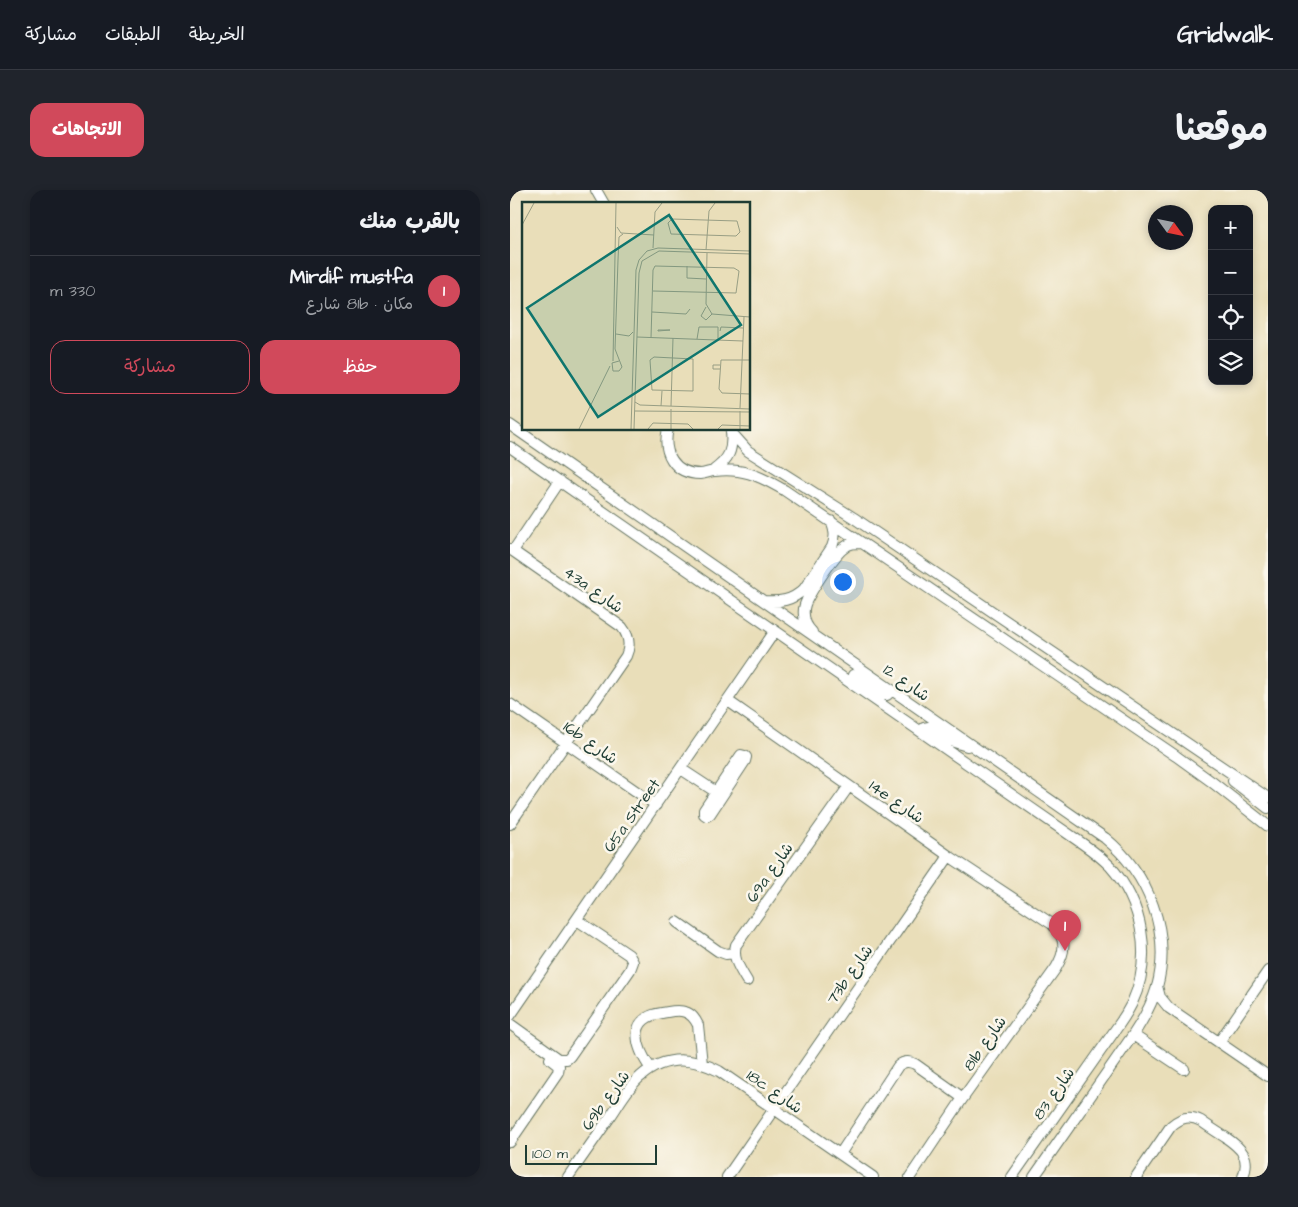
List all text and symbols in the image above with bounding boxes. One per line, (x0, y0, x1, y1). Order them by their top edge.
text: Gridwalk (1177, 18, 1273, 52)
text: مشاركة (25, 22, 77, 47)
text: الطبقات (105, 22, 161, 47)
text: الخريطة (189, 22, 245, 47)
button: الاتجاهات (30, 103, 144, 157)
text: موقعنا (1175, 105, 1268, 154)
inset map (522, 202, 750, 430)
north arrow (1148, 205, 1193, 250)
map controls (1208, 205, 1253, 385)
button: + (1208, 205, 1253, 250)
text: بالقرب منك (359, 207, 460, 236)
button: − (1208, 250, 1253, 295)
text: Mirdif mustfa (290, 264, 413, 291)
text: 330 m (50, 280, 95, 302)
text: 1 (443, 280, 445, 302)
text: مكان · 81b شارع (306, 293, 413, 315)
button: locate (1208, 295, 1253, 340)
button: مشاركة (50, 340, 250, 394)
button: حفظ (260, 340, 460, 394)
button: layers (1208, 340, 1253, 385)
street label: 43a شارع (559, 561, 628, 618)
your location (830, 569, 856, 595)
street label: شارع 12 (879, 659, 934, 707)
street label: 16b شارع (559, 716, 622, 770)
street label: 65a Street (598, 774, 666, 857)
street label: 14e شارع (864, 775, 928, 829)
street label: 69a شارع (741, 838, 798, 907)
pin: 1 (1049, 910, 1081, 951)
street label: 73b شارع (821, 940, 878, 1009)
street label: 81b شارع (958, 1012, 1012, 1075)
street label: شارع 83 (1028, 1063, 1080, 1124)
street label: 18c شارع (742, 1065, 807, 1119)
street label: 69b شارع (577, 1066, 635, 1135)
scale bar (525, 1142, 658, 1165)
text: 100 m (532, 1144, 568, 1164)

